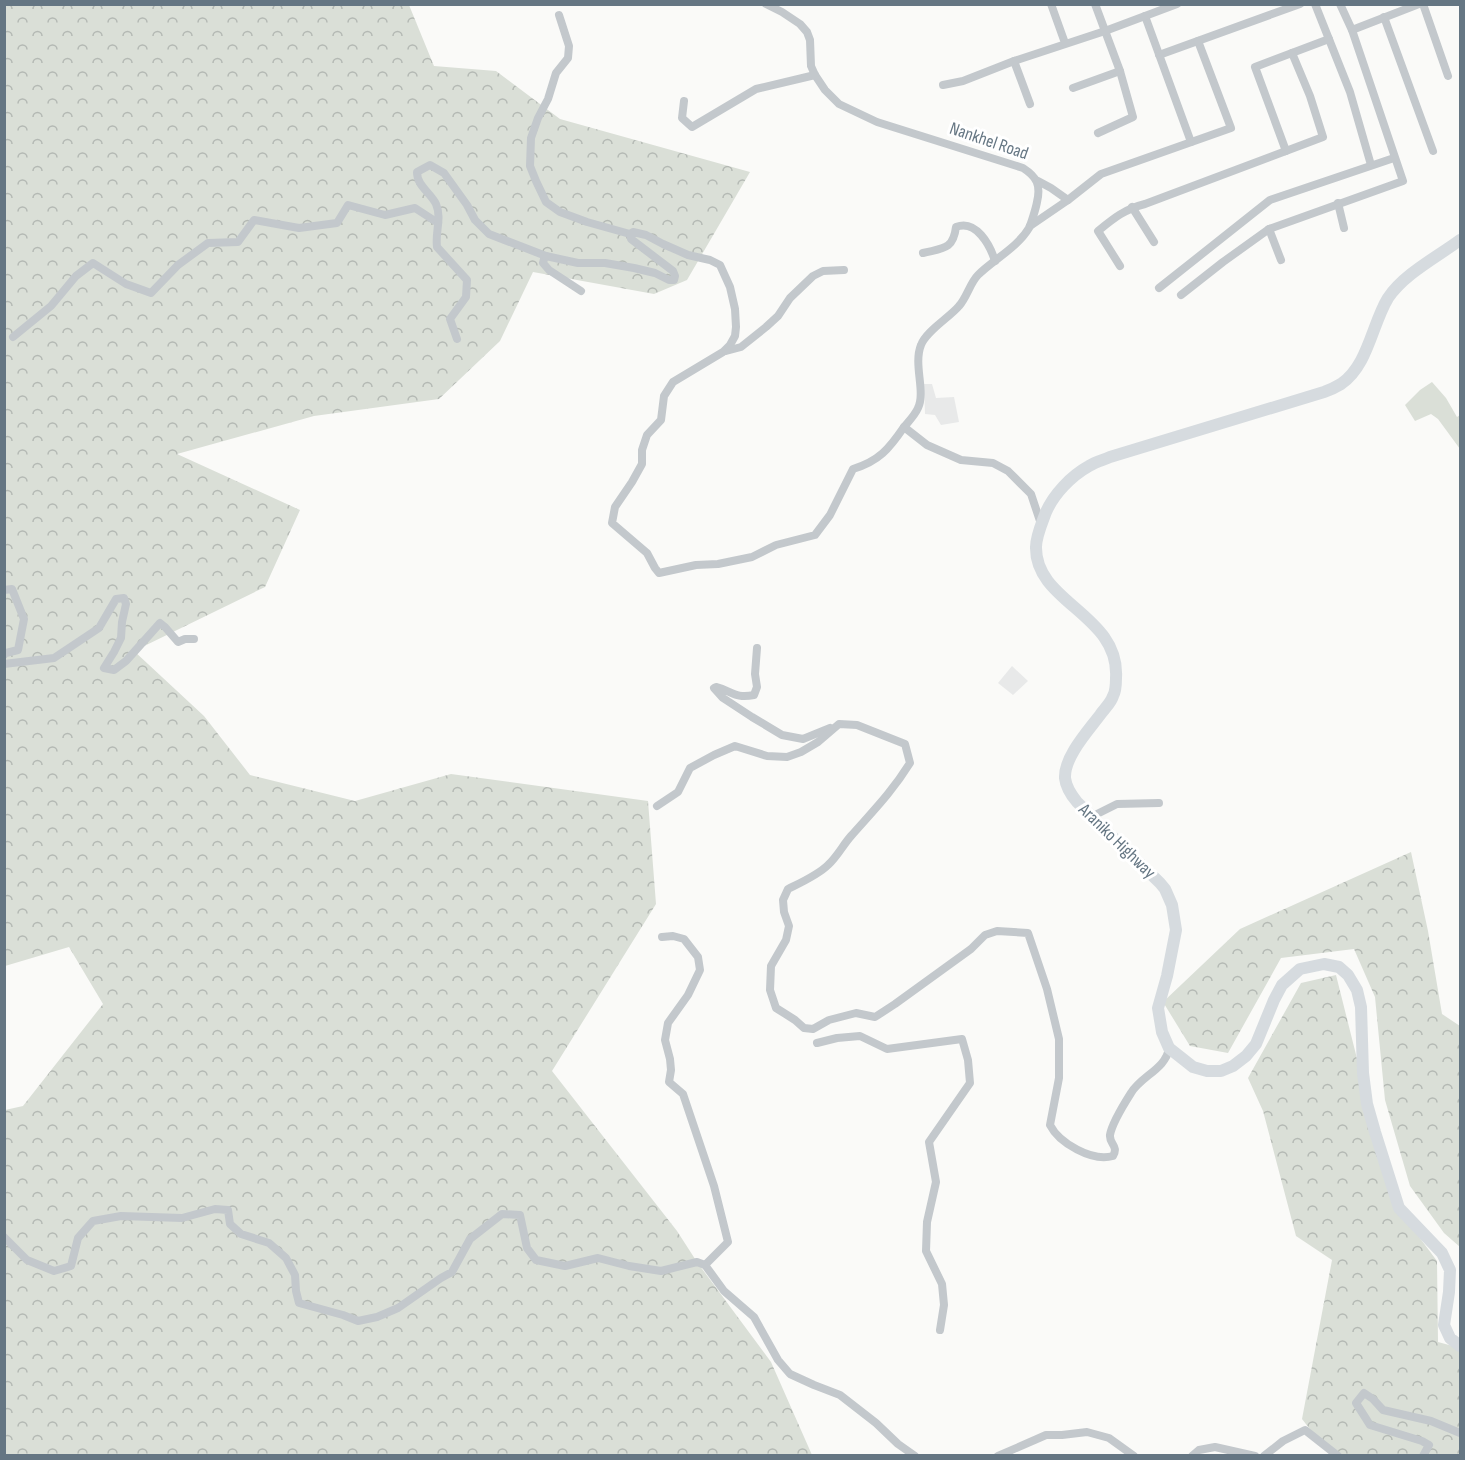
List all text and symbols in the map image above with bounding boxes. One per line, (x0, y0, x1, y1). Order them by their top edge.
street label: Nankhel Road (947, 118, 1031, 164)
street label: Araniko Highway (1073, 798, 1160, 883)

